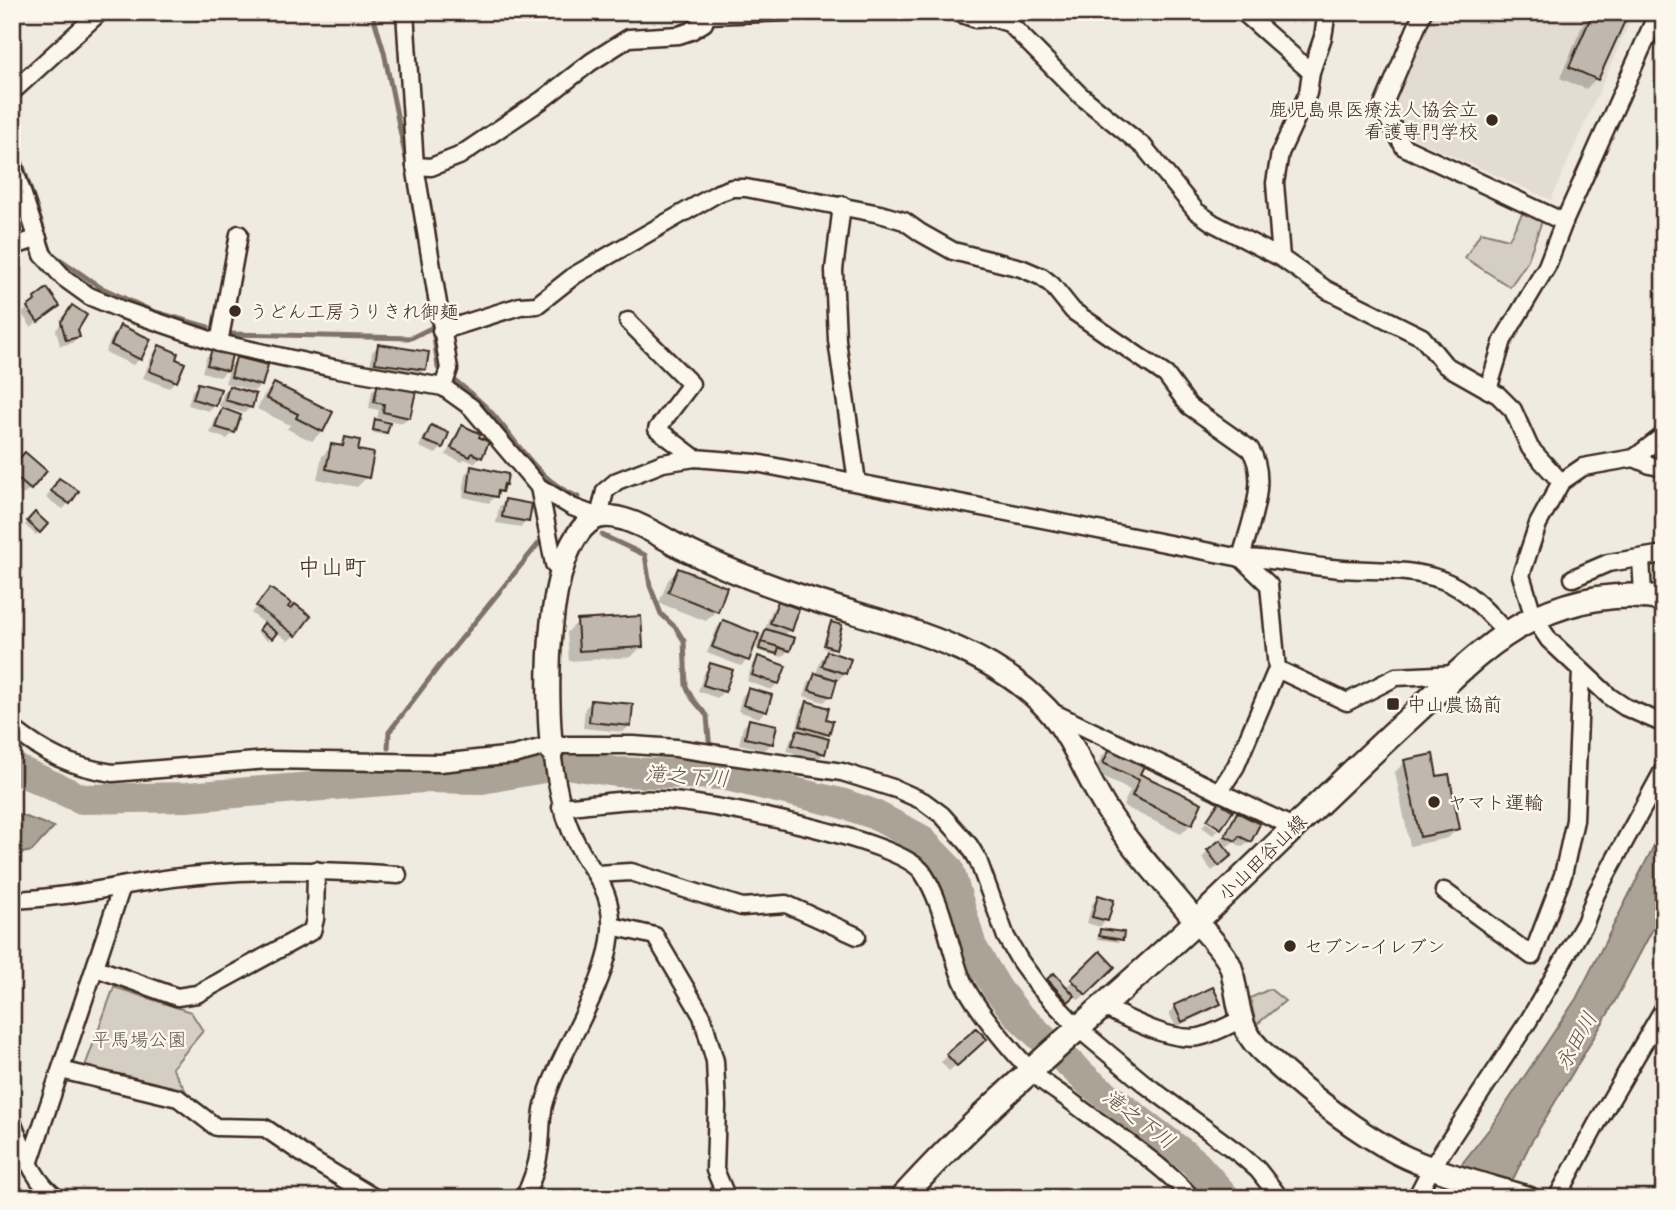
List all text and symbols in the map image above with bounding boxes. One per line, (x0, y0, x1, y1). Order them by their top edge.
place label: 鹿児島県医療法人協会立 看護専門学校 (1269, 96, 1478, 148)
marker: 鹿児島県医療法人協会立 看護専門学校 (1484, 112, 1500, 128)
place label: うどん工房うりきれ御麺 (249, 298, 458, 328)
marker: うどん工房うりきれ御麺 (227, 303, 243, 319)
district label: 中山町 (298, 551, 367, 587)
place label: 中山農協前 (1407, 691, 1502, 721)
marker: 中山農協前 (1385, 696, 1401, 712)
water label: 滝之下川 (644, 758, 730, 797)
place label: ヤマト運輸 (1448, 789, 1543, 819)
marker: ヤマト運輸 (1426, 794, 1442, 810)
street label: 小山田谷山線 (1212, 808, 1315, 909)
place label: セブン-イレブン (1304, 933, 1446, 963)
marker: セブン-イレブン (1282, 938, 1298, 954)
water label: 永田川 (1548, 1006, 1607, 1077)
park label: 平馬場公園 (91, 1026, 187, 1056)
water label: 滝之下川 (1095, 1082, 1182, 1159)

